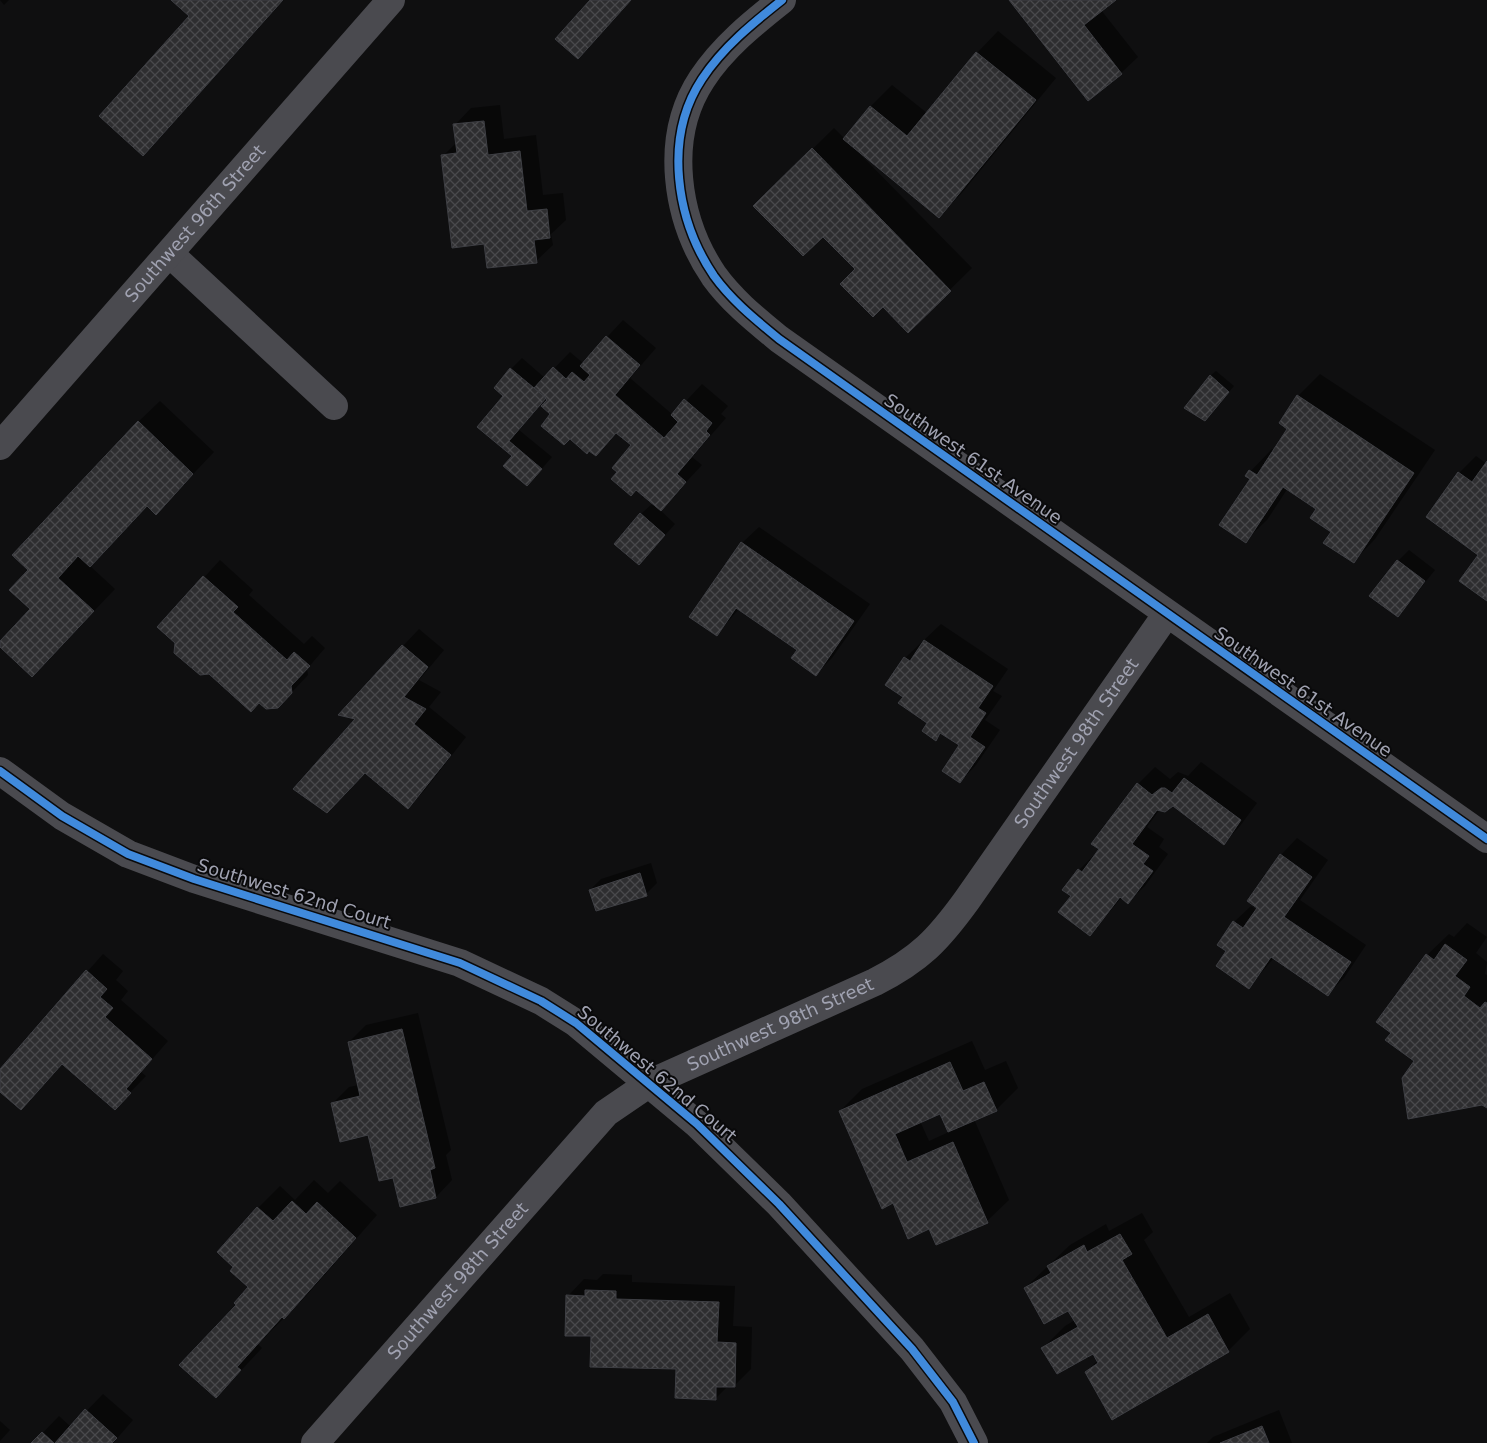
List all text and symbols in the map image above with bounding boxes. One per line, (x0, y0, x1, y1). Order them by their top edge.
street label: Southwest 96th Street (120, 140, 269, 306)
street label: Southwest 61st Avenue (880, 389, 1066, 528)
street label: Southwest 61st Avenue (1210, 622, 1396, 761)
street label: Southwest 98th Street (1010, 654, 1143, 832)
street label: Southwest 62nd Court (195, 854, 393, 933)
street label: Southwest 98th Street (683, 973, 877, 1075)
street label: Southwest 62nd Court (574, 1001, 741, 1146)
street label: Southwest 98th Street (383, 1198, 532, 1363)

